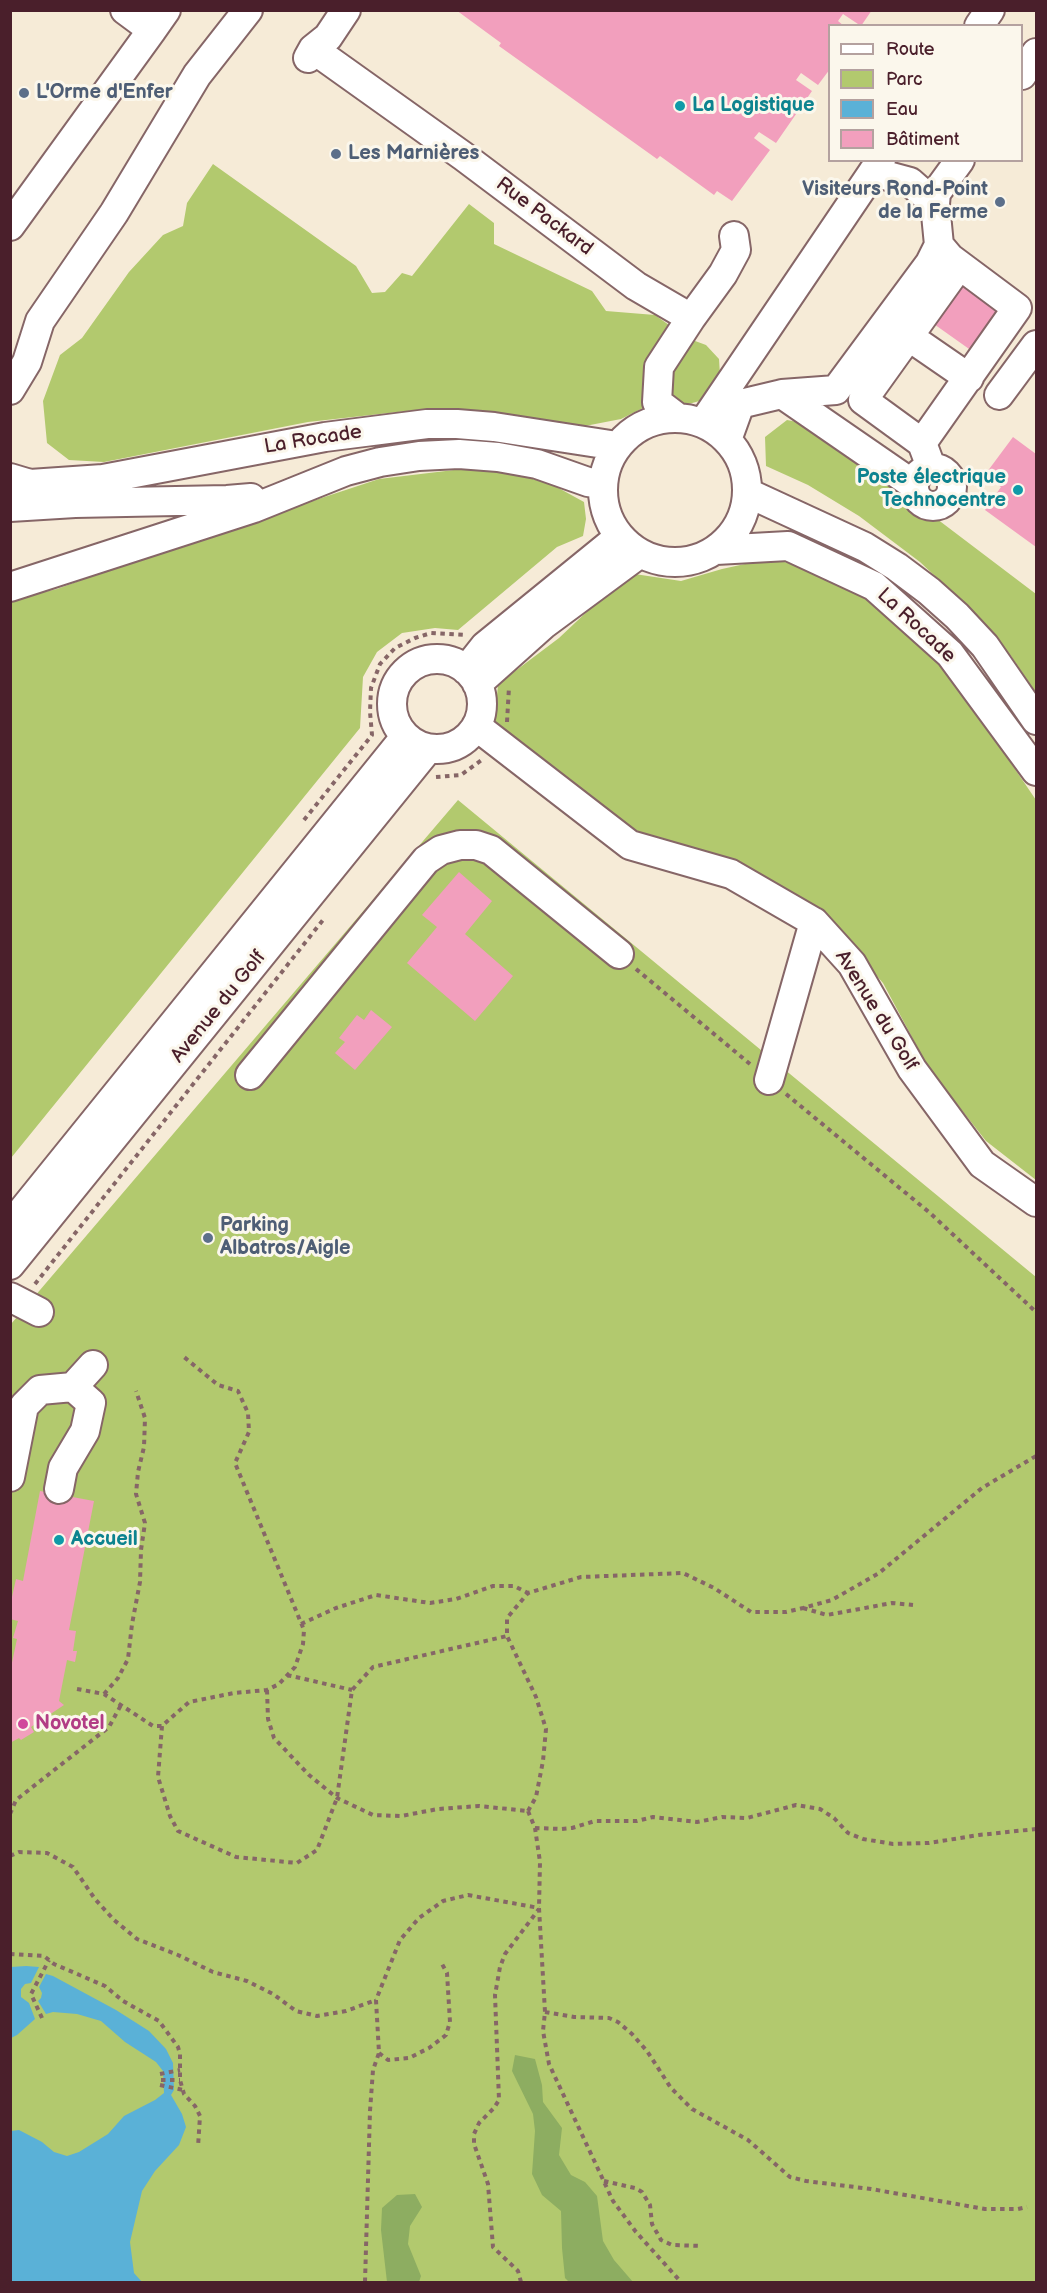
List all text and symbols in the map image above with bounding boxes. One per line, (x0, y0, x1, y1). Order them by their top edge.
legend (828, 24, 1023, 162)
text: Route (886, 39, 935, 60)
text: Parc (886, 69, 923, 90)
place label: L'Orme d'Enfer (36, 81, 173, 105)
marker: L'Orme d'Enfer (17, 86, 31, 100)
place label: La Logistique (692, 94, 815, 118)
marker: La Logistique (673, 99, 687, 113)
text: Eau (886, 99, 918, 120)
text: Bâtiment (886, 129, 960, 150)
place label: Les Marnières (348, 142, 479, 166)
marker: Les Marnières (329, 147, 343, 161)
street label: Rue Packard (491, 173, 597, 261)
place label: Visiteurs Rond-Point de la Ferme (802, 178, 988, 225)
marker: Visiteurs Rond-Point de la Ferme (993, 195, 1007, 209)
street label: La Rocade (262, 420, 364, 460)
place label: Poste électrique Technocentre (857, 466, 1006, 513)
marker: Poste électrique Technocentre (1011, 483, 1025, 497)
street label: La Rocade (872, 584, 960, 668)
street label: Avenue du Golf (166, 946, 272, 1068)
street label: Avenue du Golf (829, 946, 923, 1076)
place label: Parking Albatros/Aigle (220, 1214, 350, 1261)
marker: Parking Albatros/Aigle (201, 1231, 215, 1245)
place label: Accueil (71, 1528, 138, 1552)
marker: Accueil (52, 1533, 66, 1547)
place label: Novotel (35, 1712, 105, 1736)
marker: Novotel (16, 1717, 30, 1731)

